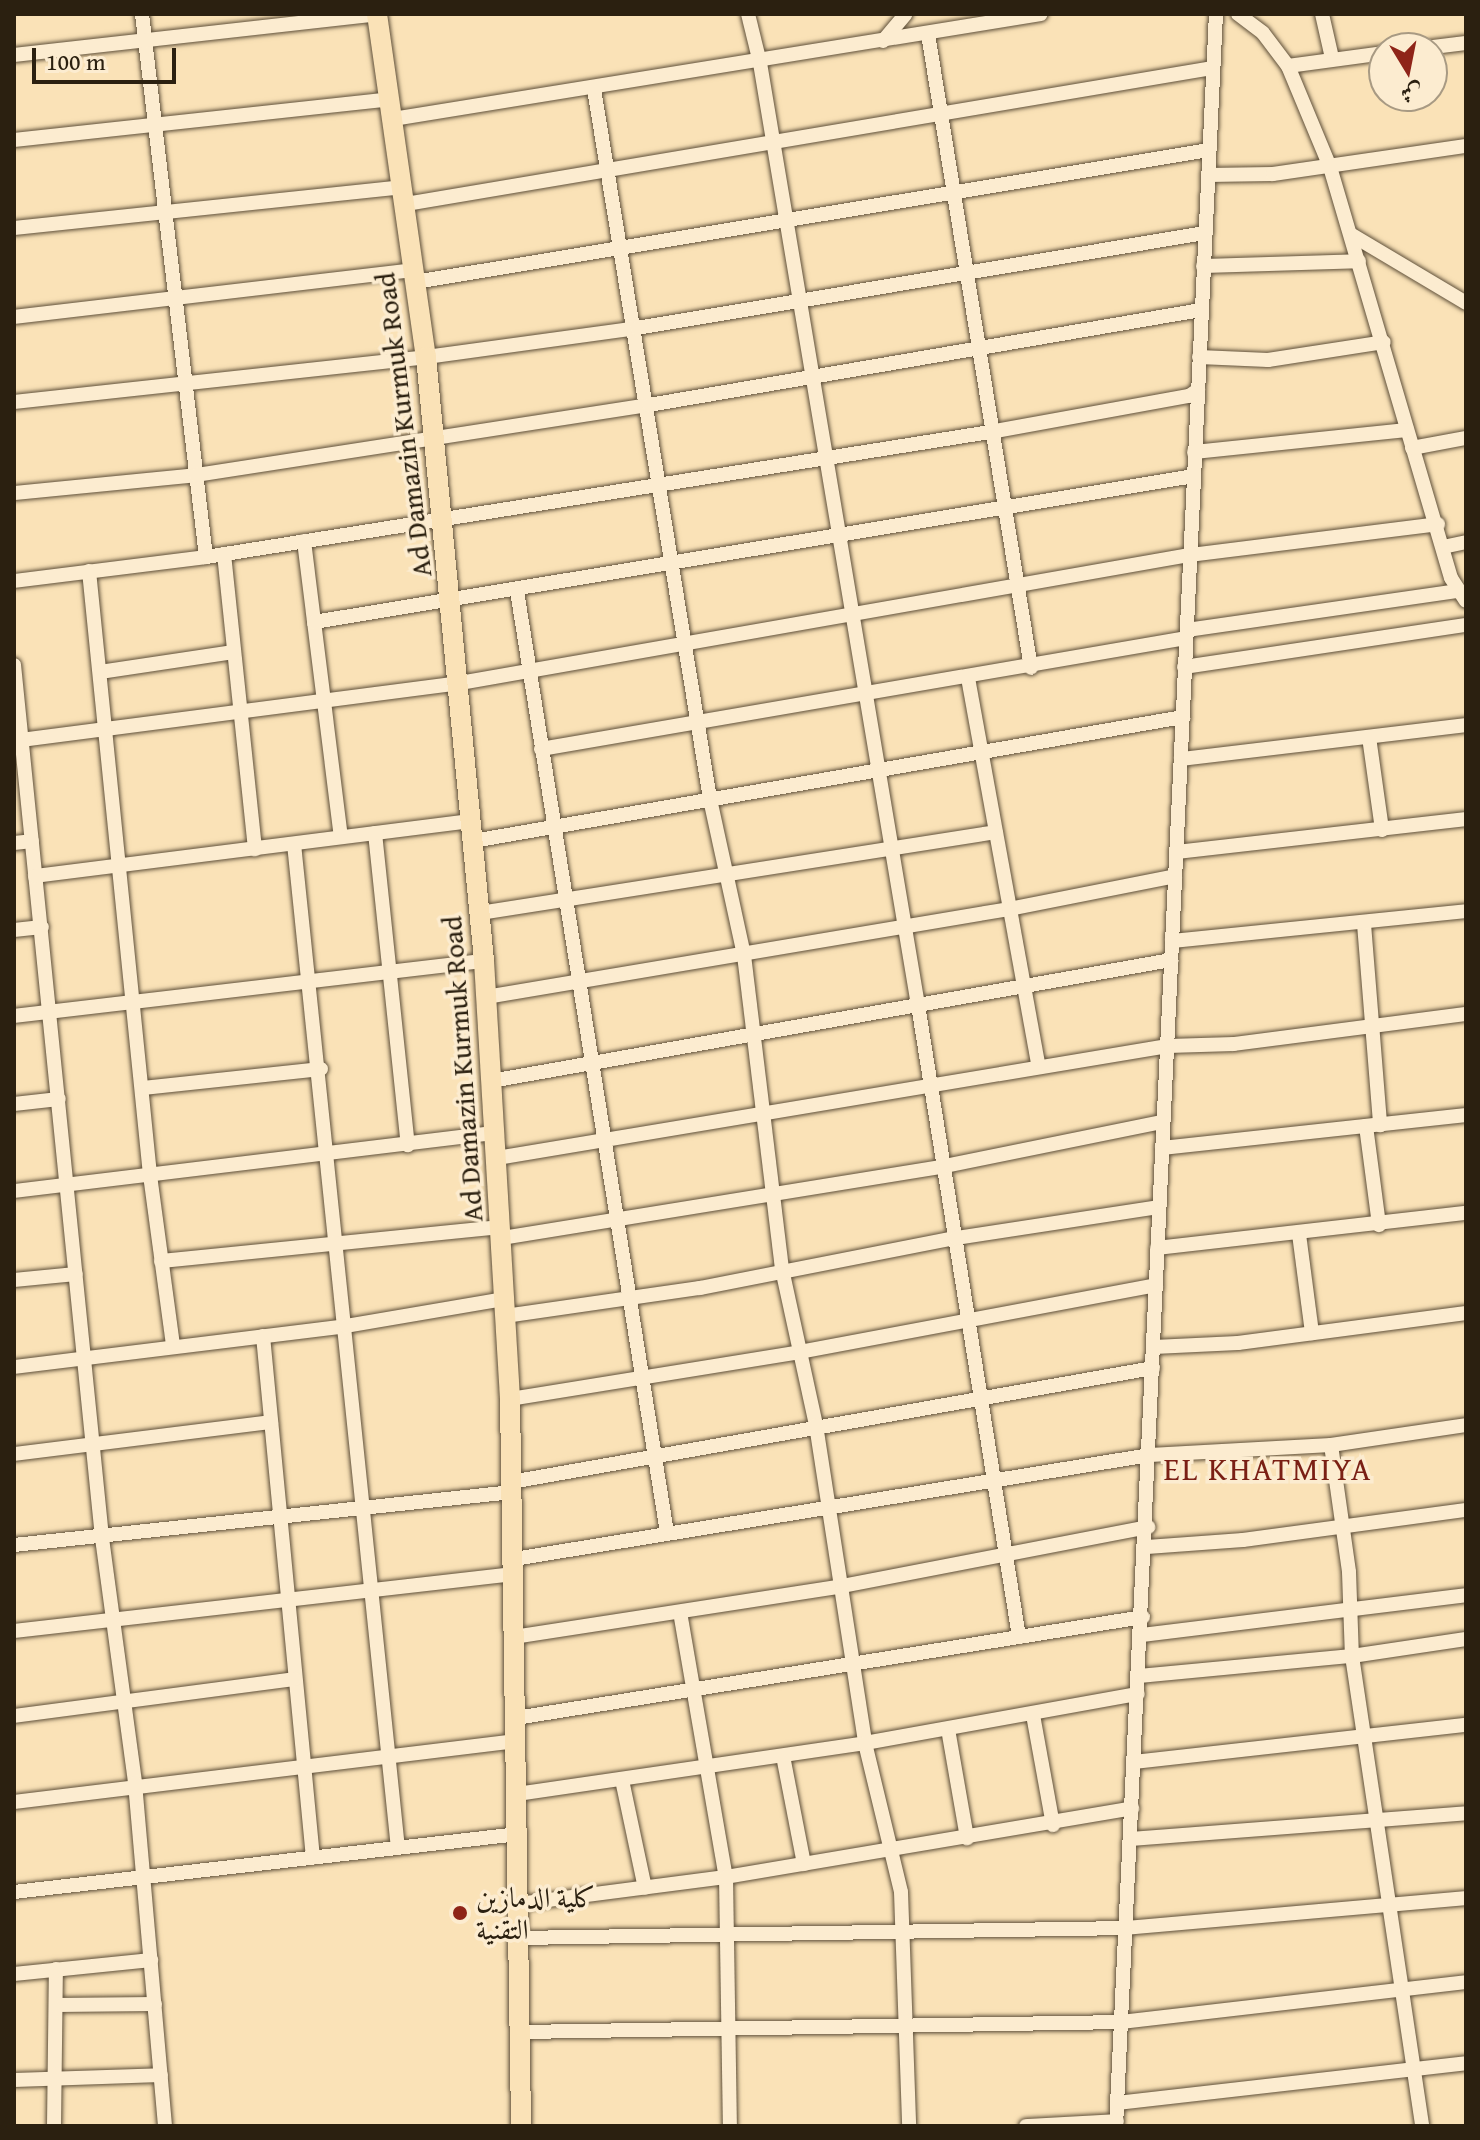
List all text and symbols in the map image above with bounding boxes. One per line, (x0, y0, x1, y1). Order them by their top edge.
scale bar (36, 32, 180, 82)
north arrow (1368, 32, 1448, 112)
text: 100 m (46, 44, 106, 79)
text: ش (1398, 76, 1425, 111)
street label: Ad Damazin Kurmuk Road (368, 271, 438, 579)
street label: Ad Damazin Kurmuk Road (435, 915, 489, 1223)
district label: EL KHATMIYA (1164, 1450, 1372, 1488)
place label: كلية الدمازين التقنية (476, 1880, 596, 1946)
marker: كلية الدمازين التقنية (451, 1904, 469, 1922)

